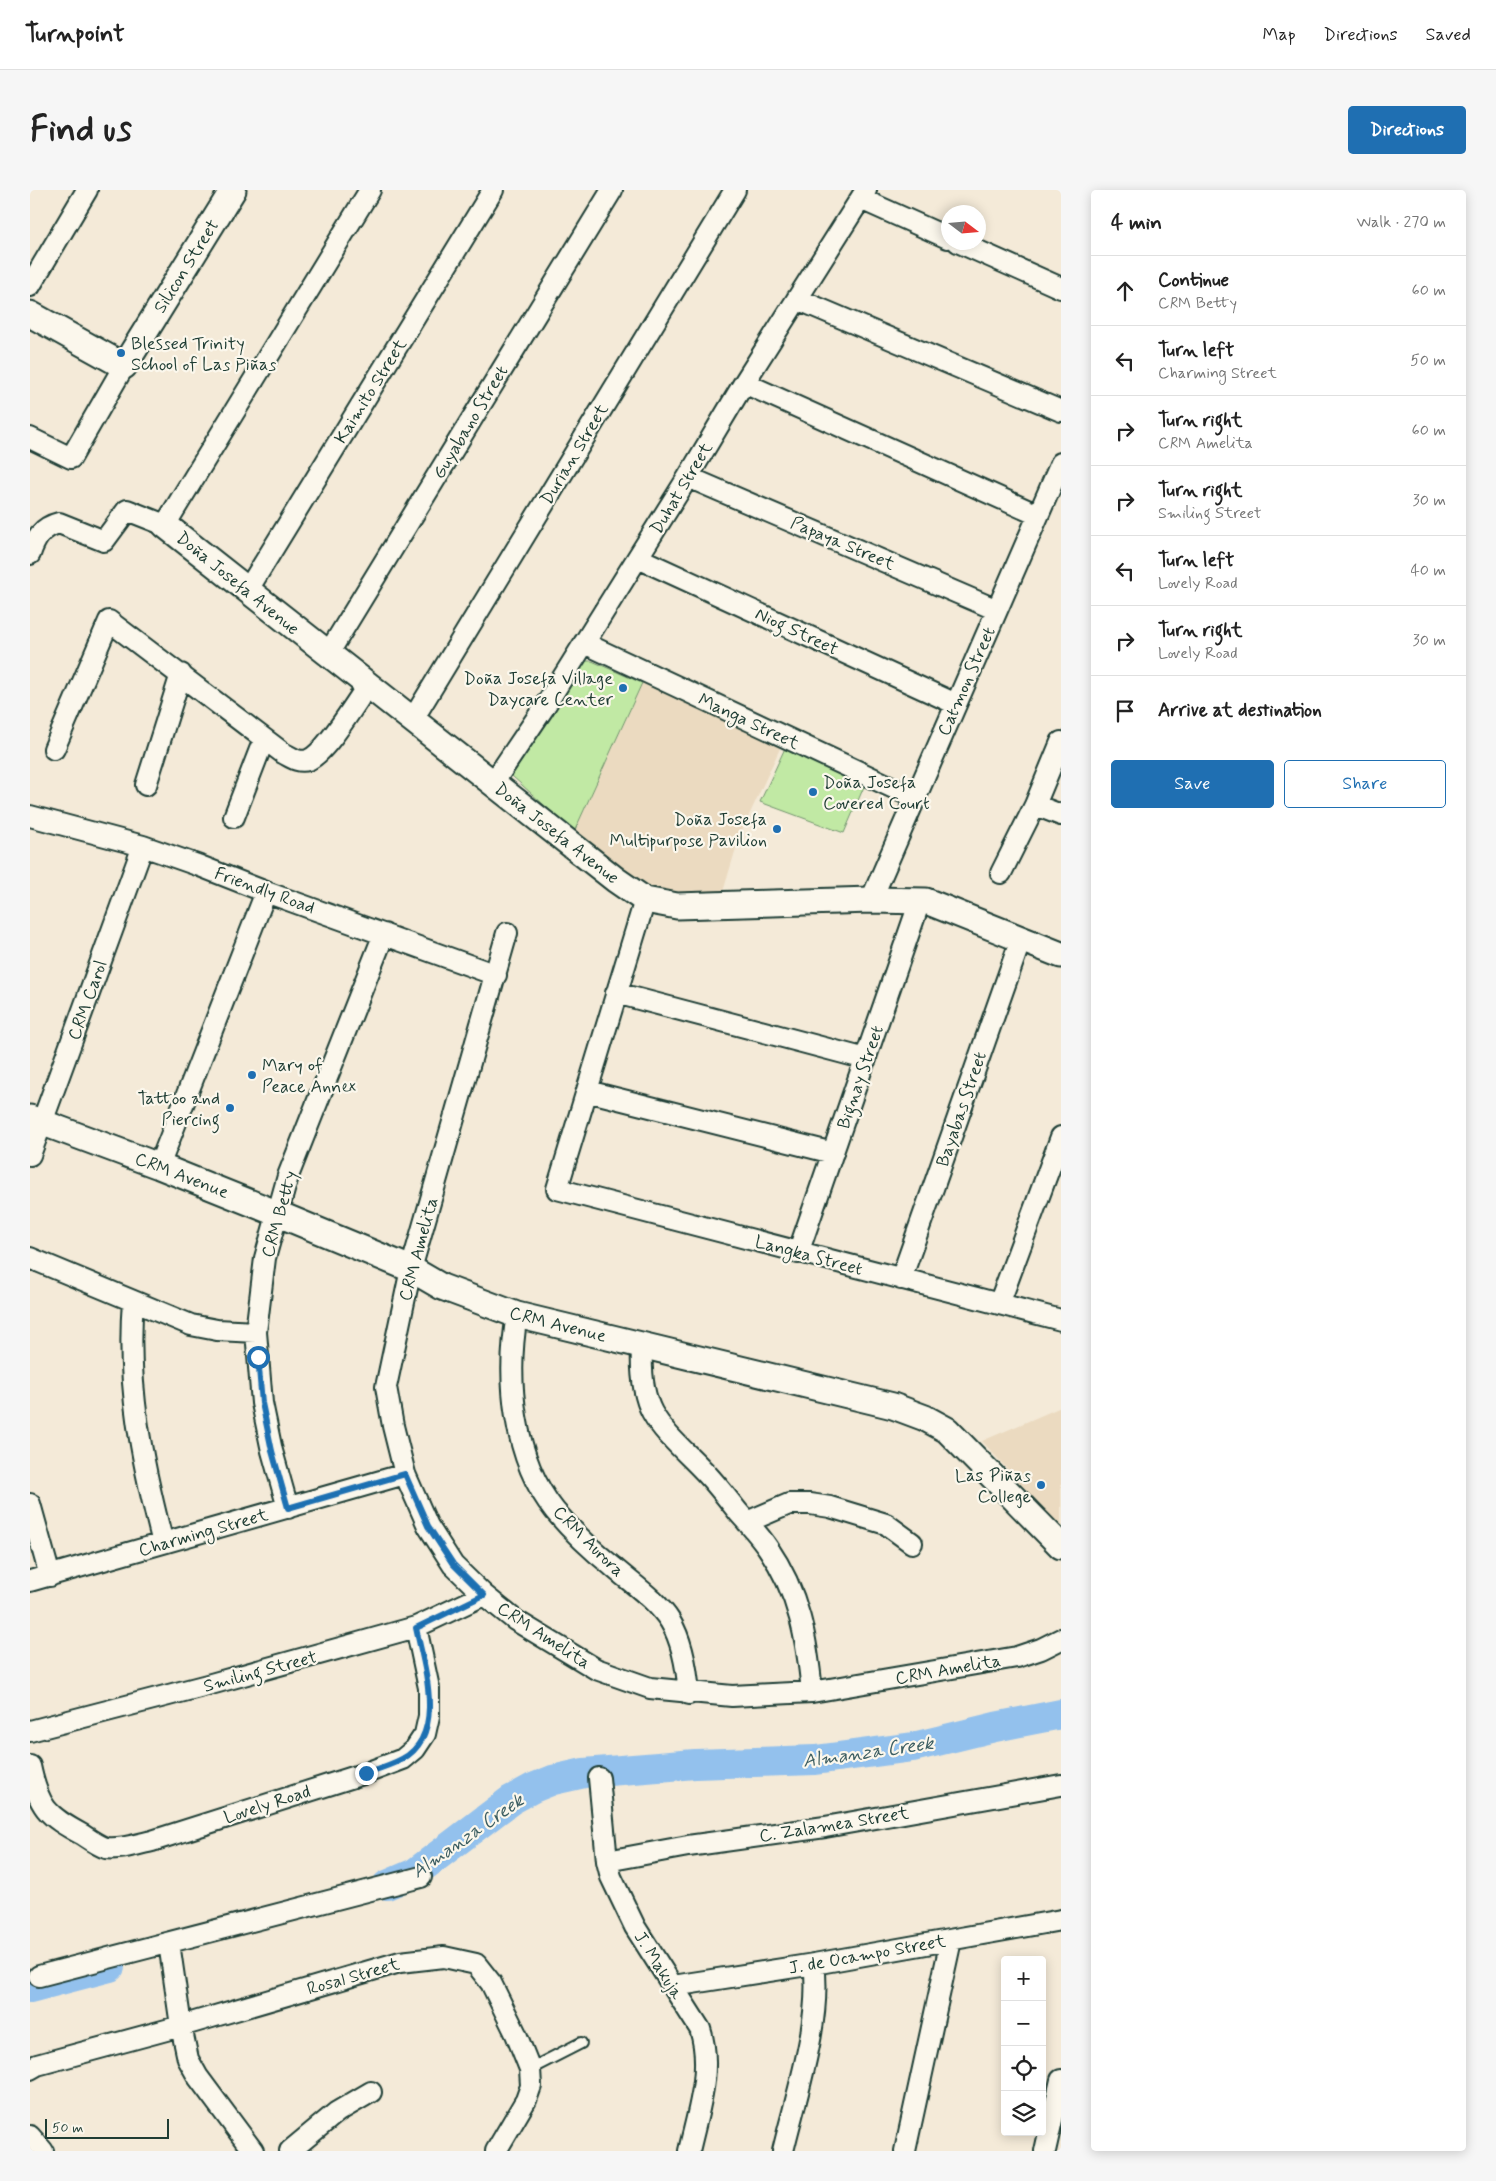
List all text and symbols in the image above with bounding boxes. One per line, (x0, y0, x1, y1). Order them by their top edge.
text: Turnpoint (25, 19, 125, 50)
text: Map (1263, 23, 1296, 47)
text: Directions (1324, 23, 1398, 47)
text: Saved (1426, 23, 1471, 47)
button: Directions (1348, 106, 1466, 154)
text: Find us (30, 107, 132, 153)
north arrow (941, 205, 986, 250)
text: 4 min (1111, 209, 1162, 237)
text: Walk · 270 m (1357, 212, 1446, 233)
street label: Silicon Street (148, 215, 225, 318)
text: Continue (1158, 268, 1229, 293)
icon: ahead (1111, 277, 1139, 305)
text: 60 m (1412, 280, 1446, 301)
text: CRM Betty (1158, 293, 1237, 314)
place label: Blessed Trinity School of Las Piñas (131, 332, 277, 377)
street label: Kaimito Street (329, 334, 413, 449)
text: Turn left (1158, 338, 1234, 363)
marker: Blessed Trinity School of Las Piñas (115, 347, 127, 359)
icon: left (1111, 347, 1139, 375)
text: 50 m (1410, 350, 1446, 371)
street label: Guyabano Street (428, 361, 514, 484)
text: Charming Street (1158, 363, 1277, 384)
street label: Durian Street (535, 399, 615, 510)
text: Turn right (1158, 408, 1242, 433)
icon: right (1111, 417, 1139, 445)
text: 60 m (1412, 420, 1446, 441)
text: CRM Amelita (1158, 433, 1253, 454)
street label: Duhat Street (645, 438, 719, 539)
text: Turn right (1158, 478, 1242, 503)
icon: right (1111, 487, 1139, 515)
text: 30 m (1413, 490, 1446, 511)
text: Smiling Street (1158, 503, 1262, 524)
street label: Papaya Street (787, 511, 899, 577)
street label: Doña Josefa Avenue (171, 527, 304, 641)
text: Turn left (1158, 548, 1234, 573)
icon: left (1111, 557, 1139, 585)
text: 40 m (1410, 560, 1446, 581)
text: Lovely Road (1158, 573, 1238, 594)
street label: Niog Street (750, 602, 842, 663)
text: Turn right (1158, 618, 1242, 643)
street label: Catmon Street (932, 623, 1002, 740)
icon: right (1111, 627, 1139, 655)
text: 30 m (1413, 630, 1446, 651)
text: Lovely Road (1158, 643, 1238, 664)
place label: Doña Josefa Village Daycare Center (464, 667, 614, 712)
marker: Doña Josefa Village Daycare Center (617, 682, 629, 694)
street label: Manga Street (694, 688, 803, 757)
icon: arrive (1111, 697, 1139, 725)
text: Arrive at destination (1158, 698, 1322, 723)
button: Save (1111, 760, 1274, 808)
button: Share (1284, 760, 1446, 808)
place label: Doña Josefa Covered Court (823, 771, 930, 816)
street label: Doña Josefa Avenue (489, 777, 624, 890)
marker: Doña Josefa Covered Court (807, 786, 819, 798)
place label: Doña Josefa Multipurpose Pavilion (609, 808, 767, 853)
marker: Doña Josefa Multipurpose Pavilion (771, 823, 783, 835)
street label: Friendly Road (211, 862, 318, 920)
street label: CRM Carol (62, 957, 113, 1044)
street label: Bignay Street (832, 1022, 892, 1133)
street label: Bayabas Street (931, 1048, 993, 1170)
place label: Mary of Peace Annex (262, 1054, 356, 1099)
marker: Mary of Peace Annex (246, 1069, 258, 1081)
place label: Tattoo and Piercing (137, 1087, 220, 1134)
marker: Tattoo and Piercing (224, 1102, 236, 1114)
street label: CRM Avenue (131, 1147, 232, 1205)
street label: CRM Betty (256, 1168, 304, 1260)
street label: CRM Amelita (394, 1195, 444, 1304)
street label: Langka Street (752, 1230, 865, 1283)
street label: CRM Avenue (507, 1301, 609, 1349)
route start (247, 1346, 270, 1369)
place label: Las Piñas College (955, 1464, 1031, 1509)
marker: Las Piñas College (1035, 1479, 1047, 1491)
street label: CRM Aurora (547, 1501, 629, 1583)
street label: Charming Street (136, 1503, 271, 1564)
street label: CRM Amelita (492, 1597, 595, 1675)
street label: Smiling Street (201, 1645, 320, 1701)
street label: CRM Amelita (894, 1649, 1003, 1691)
water label: Almanza Creek (801, 1731, 936, 1774)
route end (355, 1762, 378, 1785)
street label: Lovely Road (221, 1780, 314, 1830)
water label: Almanza Creek (407, 1787, 530, 1884)
street label: C. Zalamea Street (758, 1801, 911, 1849)
street label: J. Makuja (628, 1927, 689, 2004)
street label: J. de Ocampo Street (787, 1929, 948, 1981)
street label: Rosal Street (304, 1952, 403, 2002)
map controls (1001, 1956, 1046, 2136)
button: + (1001, 1956, 1046, 2001)
button: − (1001, 2001, 1046, 2046)
button: locate (1001, 2046, 1046, 2091)
button: layers (1001, 2091, 1046, 2136)
scale bar (45, 2116, 169, 2139)
text: 50 m (52, 2119, 83, 2137)

